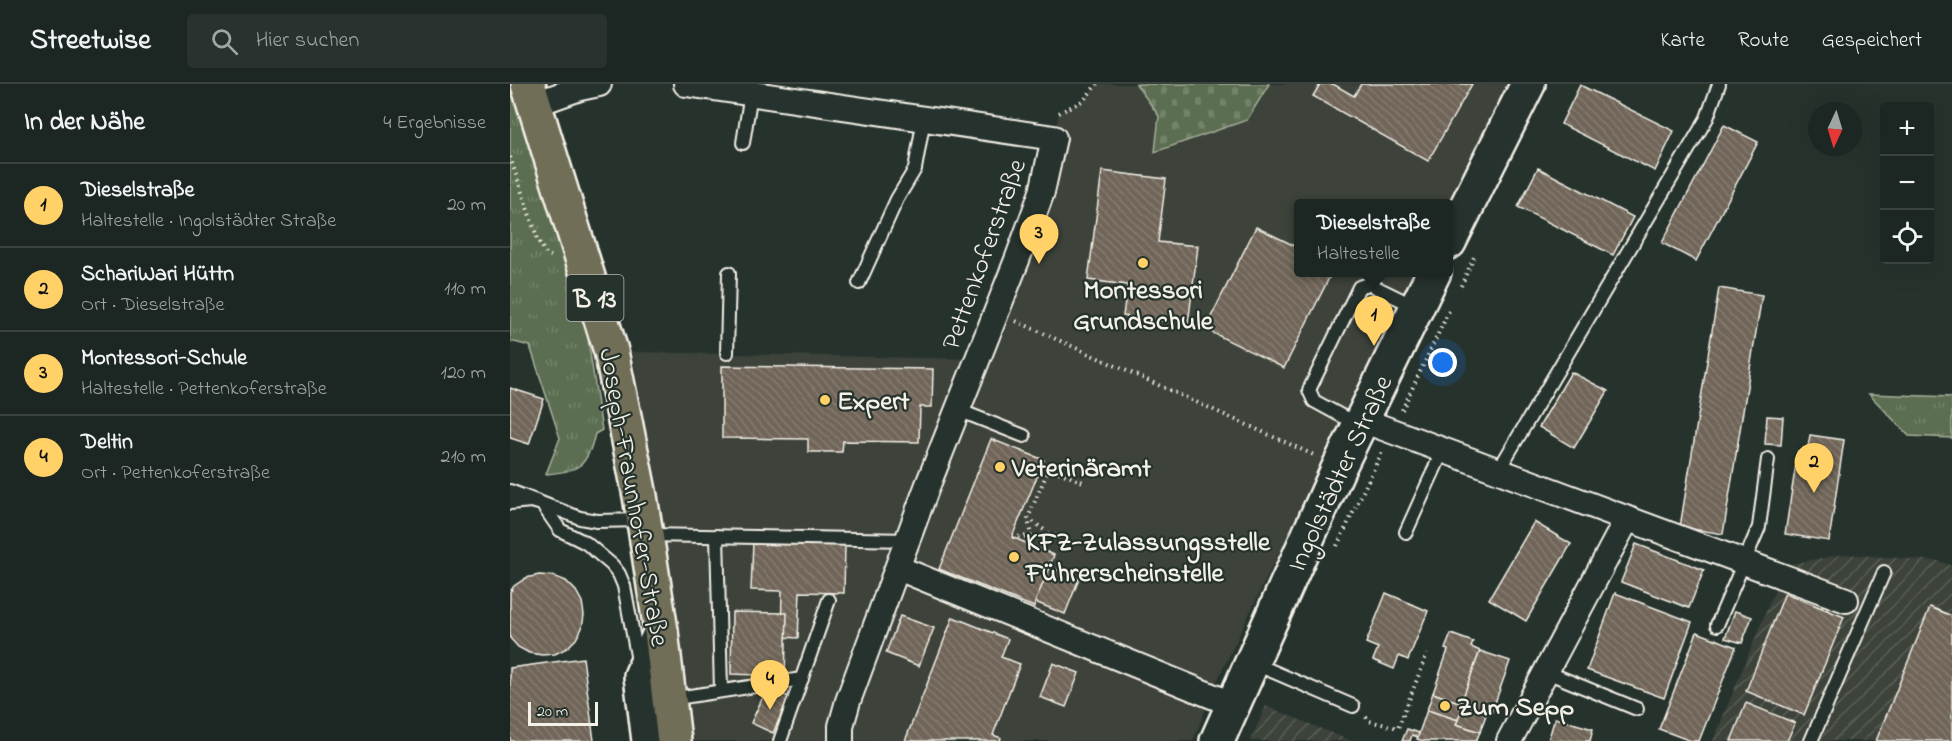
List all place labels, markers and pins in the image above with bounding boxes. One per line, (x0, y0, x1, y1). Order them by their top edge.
pin: 3 (1020, 214, 1058, 264)
marker: Montessori Grundschule (1136, 256, 1150, 270)
place label: Montessori Grundschule (1073, 272, 1214, 342)
pin: 1 (1354, 296, 1394, 346)
place label: Expert (837, 383, 911, 422)
marker: Expert (818, 393, 832, 407)
pin: 2 (1794, 444, 1834, 493)
place label: Veterinäramt (1011, 450, 1152, 489)
marker: Veterinäramt (993, 460, 1007, 474)
place label: KFZ-Zulassungsstelle Führerscheinstelle (1024, 524, 1271, 594)
marker: KFZ-Zulassungsstelle Führerscheinstelle (1007, 550, 1021, 564)
pin: 4 (750, 660, 790, 710)
place label: Zum Sepp (1457, 689, 1575, 728)
marker: Zum Sepp (1438, 699, 1452, 713)

